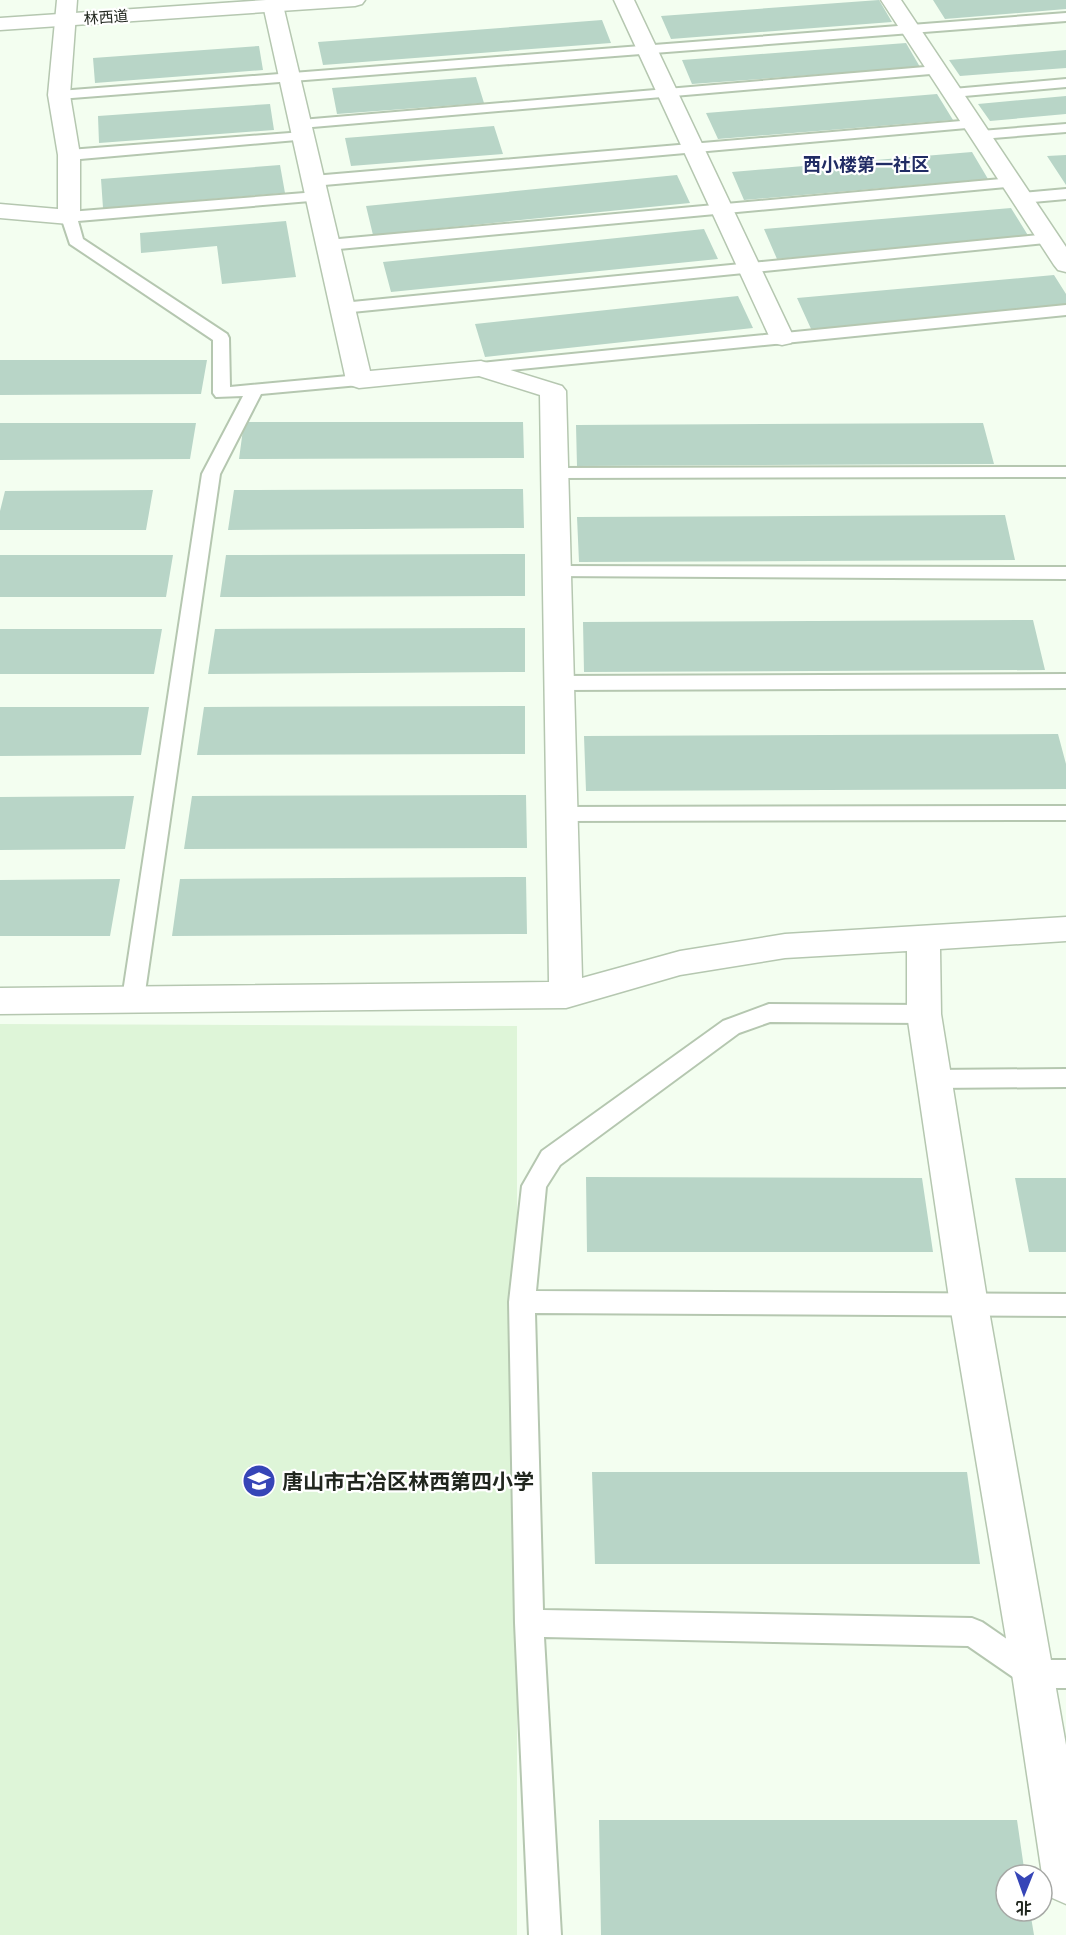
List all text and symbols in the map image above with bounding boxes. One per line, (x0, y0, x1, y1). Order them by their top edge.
street label: 林西道 (83, 6, 129, 28)
district label: 西小楼第一社区 (803, 153, 929, 176)
school or university icon: 唐山市古冶区林西第四小学 (241, 1463, 277, 1499)
place label: 唐山市古冶区林西第四小学 (282, 1468, 534, 1495)
north arrow (994, 1863, 1054, 1923)
text: 北 (1016, 1897, 1032, 1918)

